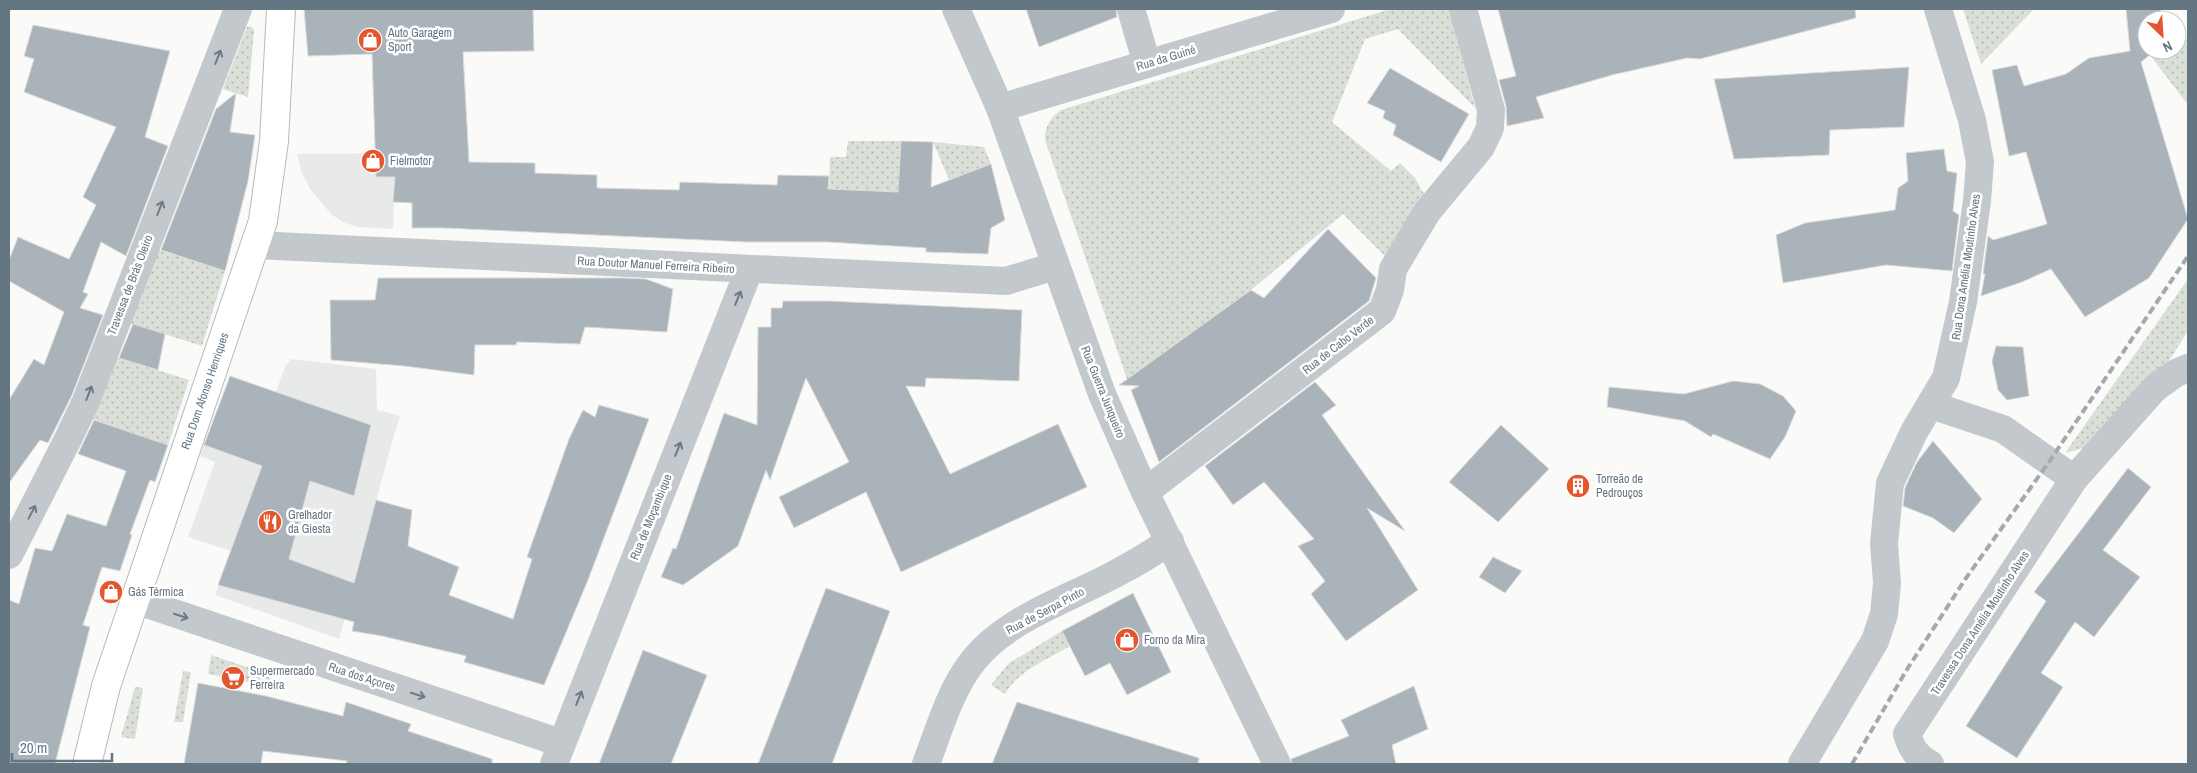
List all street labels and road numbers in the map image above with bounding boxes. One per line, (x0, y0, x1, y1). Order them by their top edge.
street label: Rua da Guiné (1134, 41, 1198, 75)
street label: Rua Dona Amélia Moutinho Alves (1948, 193, 1984, 341)
street label: Travessa de Brás Oleiro (103, 233, 157, 337)
street label: Rua Doutor Manuel Ferreira Ribeiro (577, 253, 735, 277)
street label: Rua de Cabo Verde (1299, 312, 1377, 378)
street label: Rua Dom Afonso Henriques (177, 330, 233, 452)
street label: Rua Guerra Junqueiro (1077, 344, 1129, 440)
street label: Rua de Moçambique (626, 472, 676, 562)
street label: Travessa Dona Amélia Moutinho Alves (1927, 548, 2033, 698)
street label: Rua de Serpa Pinto (1003, 584, 1087, 638)
street label: Rua dos Açores (326, 659, 398, 695)

